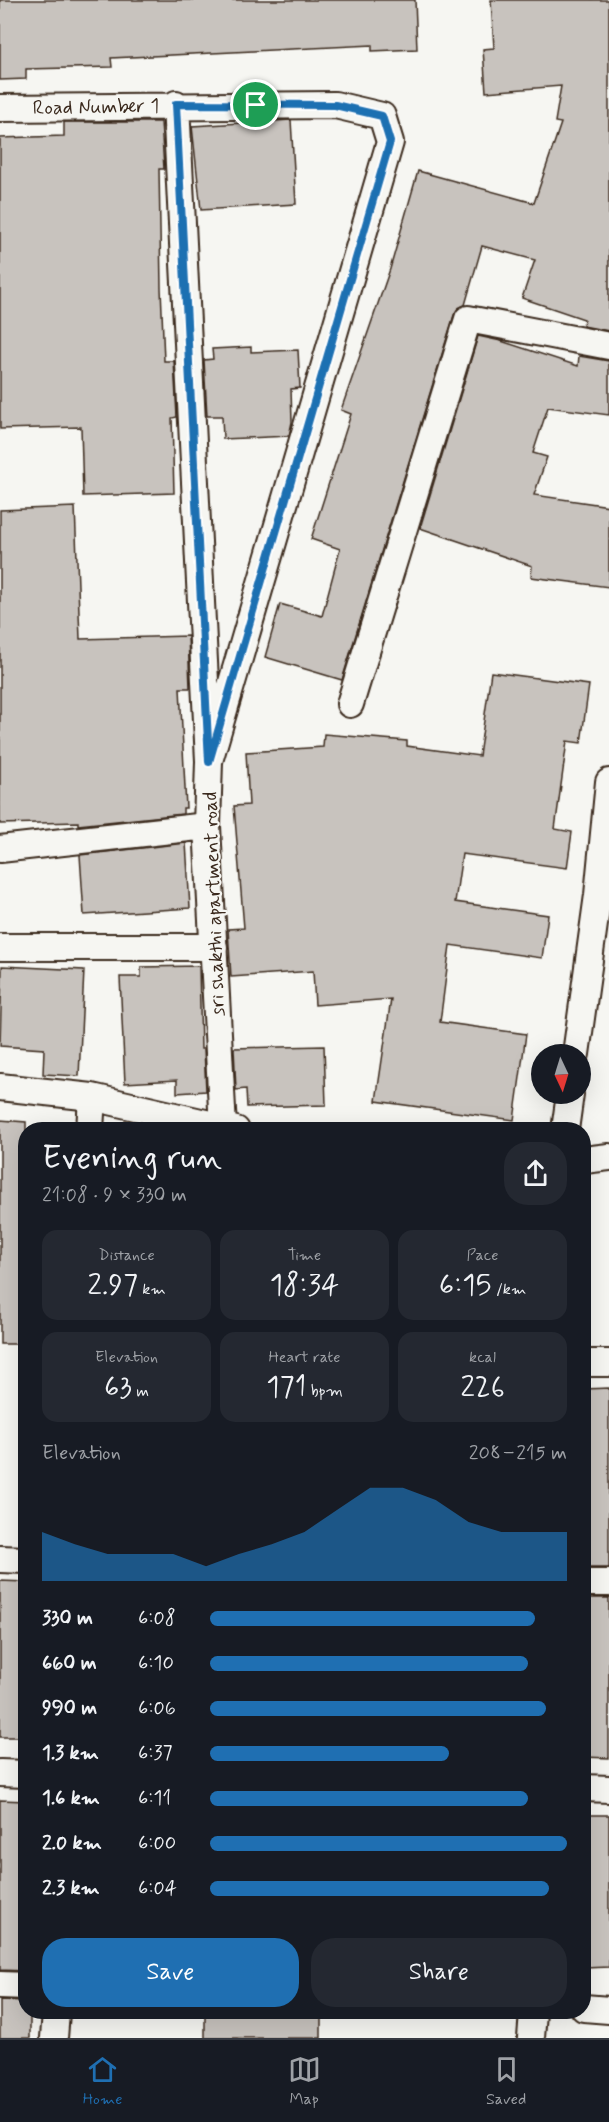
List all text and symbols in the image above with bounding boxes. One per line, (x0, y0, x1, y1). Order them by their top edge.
pin (230, 79, 281, 130)
icon: arrive (239, 88, 272, 121)
street label: Road Number 1 (33, 93, 160, 122)
street label: sri shakthi apartment road (197, 791, 232, 1017)
north arrow (531, 1044, 591, 1104)
map controls (531, 1044, 591, 1104)
text: Evening run (42, 1137, 222, 1181)
button: share (504, 1142, 567, 1205)
text: 21:08 · 9 × 330 m (42, 1182, 187, 1209)
text: Distance (98, 1245, 155, 1266)
text: Time (288, 1245, 321, 1266)
text: Pace (467, 1245, 498, 1266)
text: 2.97 (87, 1266, 138, 1305)
text: 18:34 (270, 1266, 339, 1305)
text: 6:15 (439, 1266, 492, 1305)
text: km (138, 1279, 166, 1300)
text: /km (492, 1279, 526, 1300)
text: Elevation (95, 1347, 158, 1368)
text: Heart rate (269, 1347, 340, 1368)
text: kcal (469, 1347, 496, 1368)
text: 63 (104, 1368, 132, 1407)
text: 171 (266, 1368, 306, 1407)
text: 226 (460, 1368, 505, 1407)
text: m (132, 1381, 149, 1402)
text: bpm (306, 1381, 343, 1402)
text: Elevation (42, 1440, 121, 1467)
text: 208–215 m (469, 1440, 567, 1467)
text: 330 m (42, 1605, 93, 1632)
text: 6:08 (138, 1605, 176, 1632)
text: 660 m (42, 1650, 97, 1677)
text: 6:10 (138, 1650, 174, 1677)
text: 990 m (42, 1695, 97, 1722)
text: 6:06 (138, 1695, 176, 1722)
text: 1.3 km (42, 1740, 99, 1767)
text: 6:37 (138, 1740, 173, 1767)
text: 1.6 km (42, 1785, 100, 1812)
text: 6:11 (138, 1785, 171, 1812)
text: 2.0 km (42, 1830, 102, 1857)
text: 6:00 (138, 1830, 176, 1857)
text: 2.3 km (42, 1875, 100, 1902)
text: 6:04 (138, 1875, 177, 1902)
button: Save (42, 1938, 299, 2007)
button: Share (311, 1938, 567, 2007)
tab: Home (83, 2053, 122, 2110)
tab: Map (288, 2053, 321, 2110)
tab: Saved (486, 2053, 526, 2110)

